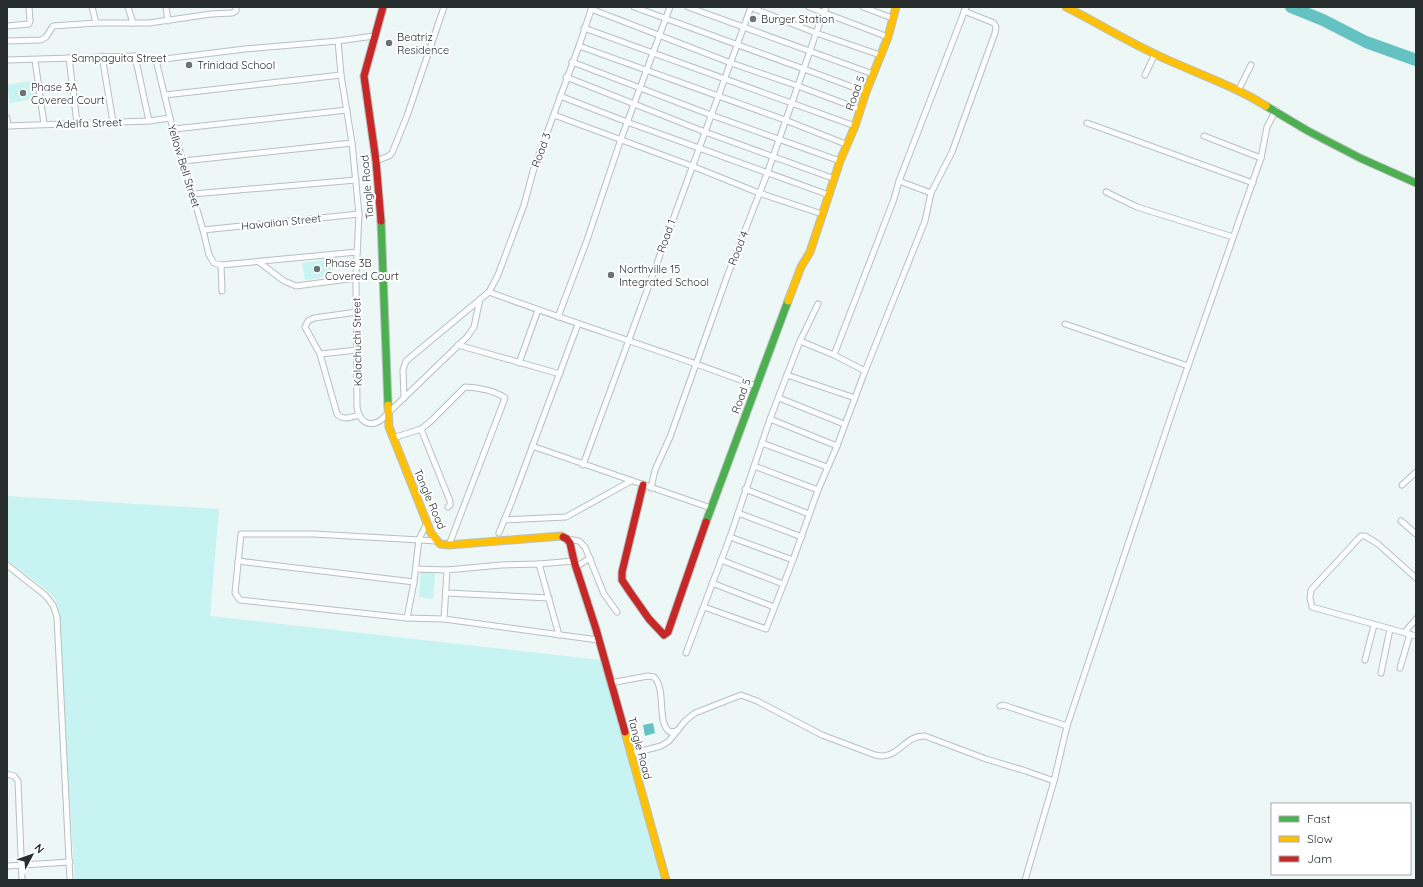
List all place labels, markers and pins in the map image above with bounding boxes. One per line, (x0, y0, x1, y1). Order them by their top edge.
place label: Burger Station (761, 12, 834, 26)
marker: Burger Station (748, 14, 758, 24)
place label: Beatriz Residence (397, 30, 449, 57)
marker: Beatriz Residence (384, 38, 394, 48)
place label: Trinidad School (197, 58, 275, 72)
marker: Trinidad School (184, 60, 194, 70)
place label: Phase 3A Covered Court (31, 80, 105, 107)
marker: Phase 3A Covered Court (18, 88, 28, 98)
place label: Phase 3B Covered Court (325, 256, 399, 283)
place label: Northville 15 Integrated School (619, 262, 709, 289)
marker: Phase 3B Covered Court (312, 264, 322, 274)
marker: Northville 15 Integrated School (606, 270, 616, 280)

